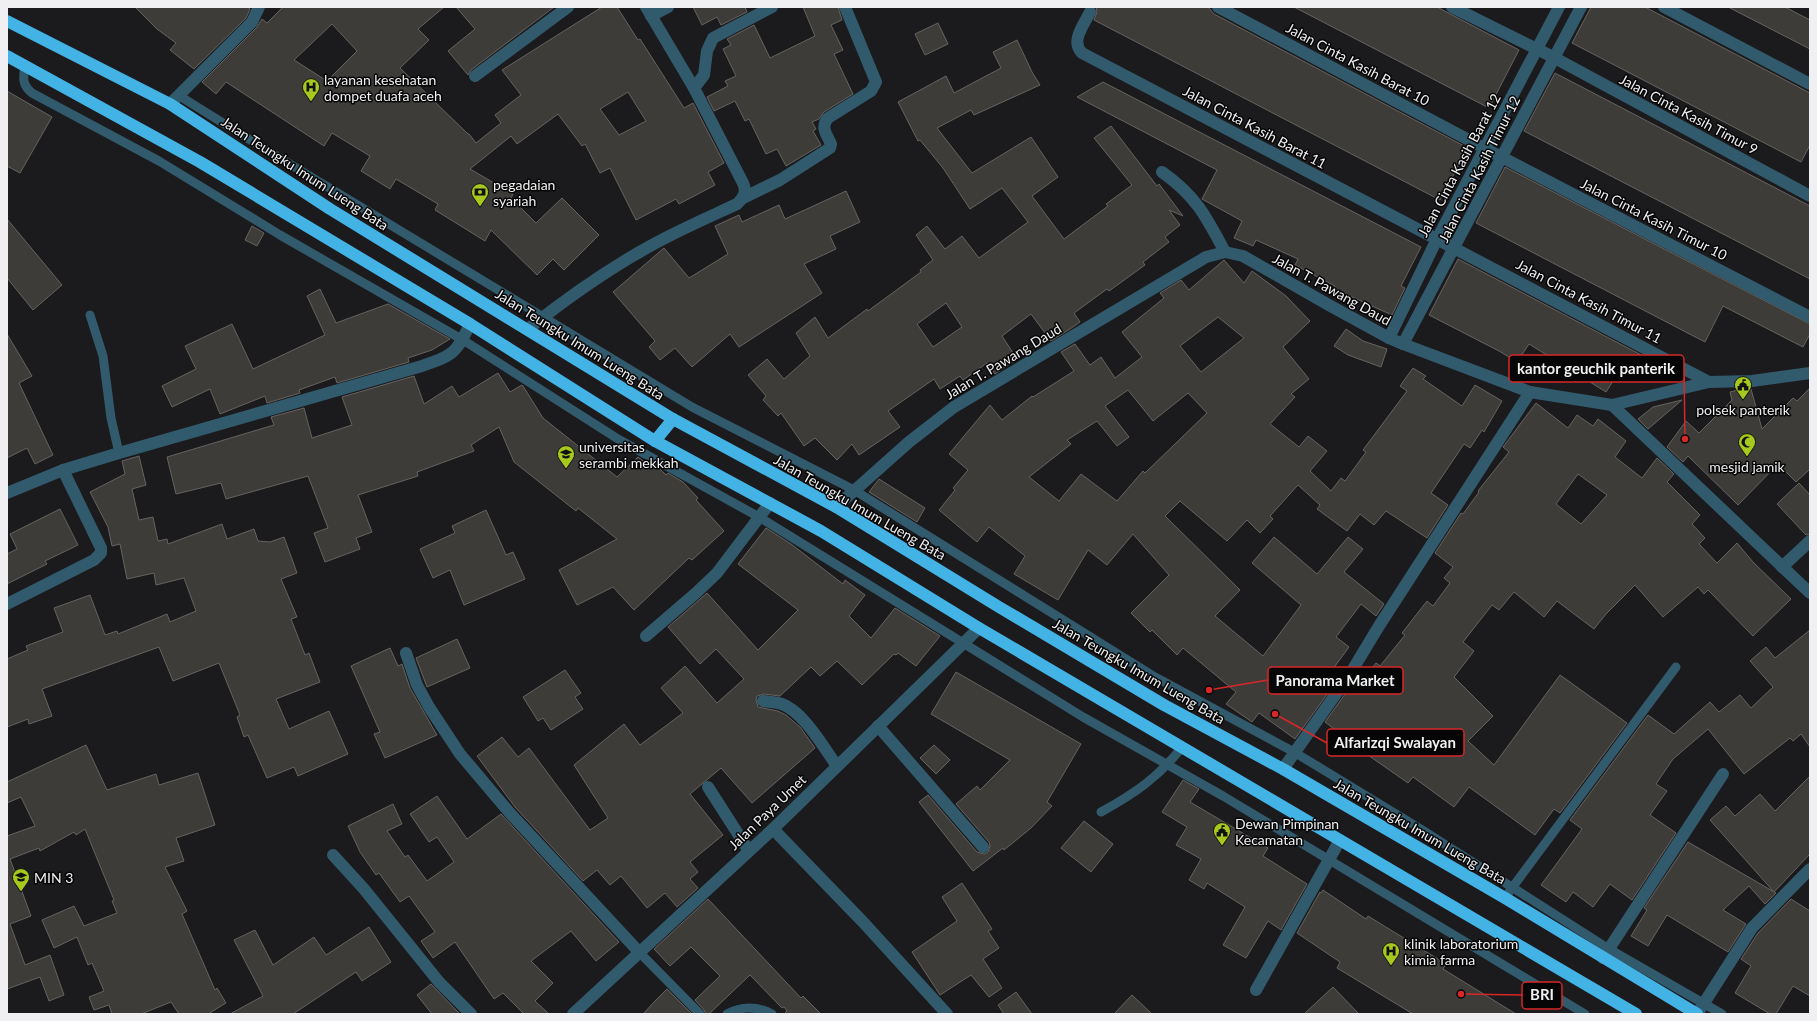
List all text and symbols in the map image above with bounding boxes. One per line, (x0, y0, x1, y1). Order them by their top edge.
street label: Jalan Cinta Kasih Barat 10 (1283, 19, 1433, 109)
street label: Jalan Cinta Kasih Timur 9 (1617, 70, 1761, 158)
place label: layanan kesehatan dompet duafa aceh (324, 71, 442, 104)
hospital icon: layanan kesehatan dompet duafa aceh (301, 77, 321, 102)
street label: Jalan Cinta Kasih Barat 11 (1180, 82, 1330, 172)
street label: Jalan Cinta Kasih Barat 12 (1414, 90, 1504, 240)
street label: Jalan Cinta Kasih Timur 12 (1435, 93, 1523, 245)
street label: Jalan Teungku Imum Lueng Bata (218, 113, 392, 233)
street label: Jalan Cinta Kasih Timur 10 (1578, 175, 1730, 263)
place label: pegadaian syariah (493, 176, 555, 209)
bank icon: pegadaian syariah (470, 182, 490, 207)
street label: Jalan T. Pawang Daud (1270, 249, 1394, 329)
street label: Jalan Cinta Kasih Timur 11 (1513, 255, 1665, 347)
street label: Jalan Teungku Imum Lueng Bata (492, 285, 668, 403)
street label: Jalan T. Pawang Daud (942, 320, 1064, 402)
callout: kantor geuchik panterik (1509, 355, 1684, 382)
text: kantor geuchik panterik (1517, 359, 1676, 377)
public building icon: polsek panterik (1733, 375, 1753, 400)
place label: polsek panterik (1696, 401, 1791, 418)
mosque icon: mesjid jamik (1737, 432, 1757, 457)
place label: universitas serambi mekkah (579, 438, 679, 471)
school or university icon: universitas serambi mekkah (556, 444, 576, 469)
street label: Jalan Teungku Imum Lueng Bata (771, 451, 949, 563)
place label: mesjid jamik (1709, 458, 1786, 475)
street label: Jalan Teungku Imum Lueng Bata (1050, 615, 1228, 727)
callout: Panorama Market (1268, 667, 1403, 694)
text: Panorama Market (1275, 671, 1395, 689)
callout: Alfarizqi Swalayan (1327, 729, 1464, 756)
text: Alfarizqi Swalayan (1333, 733, 1456, 751)
street label: Jalan Paya Umet (725, 771, 809, 853)
street label: Jalan Teungku Imum Lueng Bata (1331, 775, 1509, 887)
place label: Dewan Pimpinan Kecamatan (1235, 815, 1339, 848)
public building icon: Dewan Pimpinan Kecamatan (1212, 821, 1232, 846)
school or university icon: MIN 3 (11, 867, 31, 892)
place label: MIN 3 (34, 869, 73, 886)
place label: klinik laboratorium kimia farma (1404, 935, 1518, 968)
hospital icon: klinik laboratorium kimia farma (1381, 941, 1401, 966)
callout: BRI (1522, 982, 1562, 1009)
text: BRI (1530, 985, 1554, 1003)

